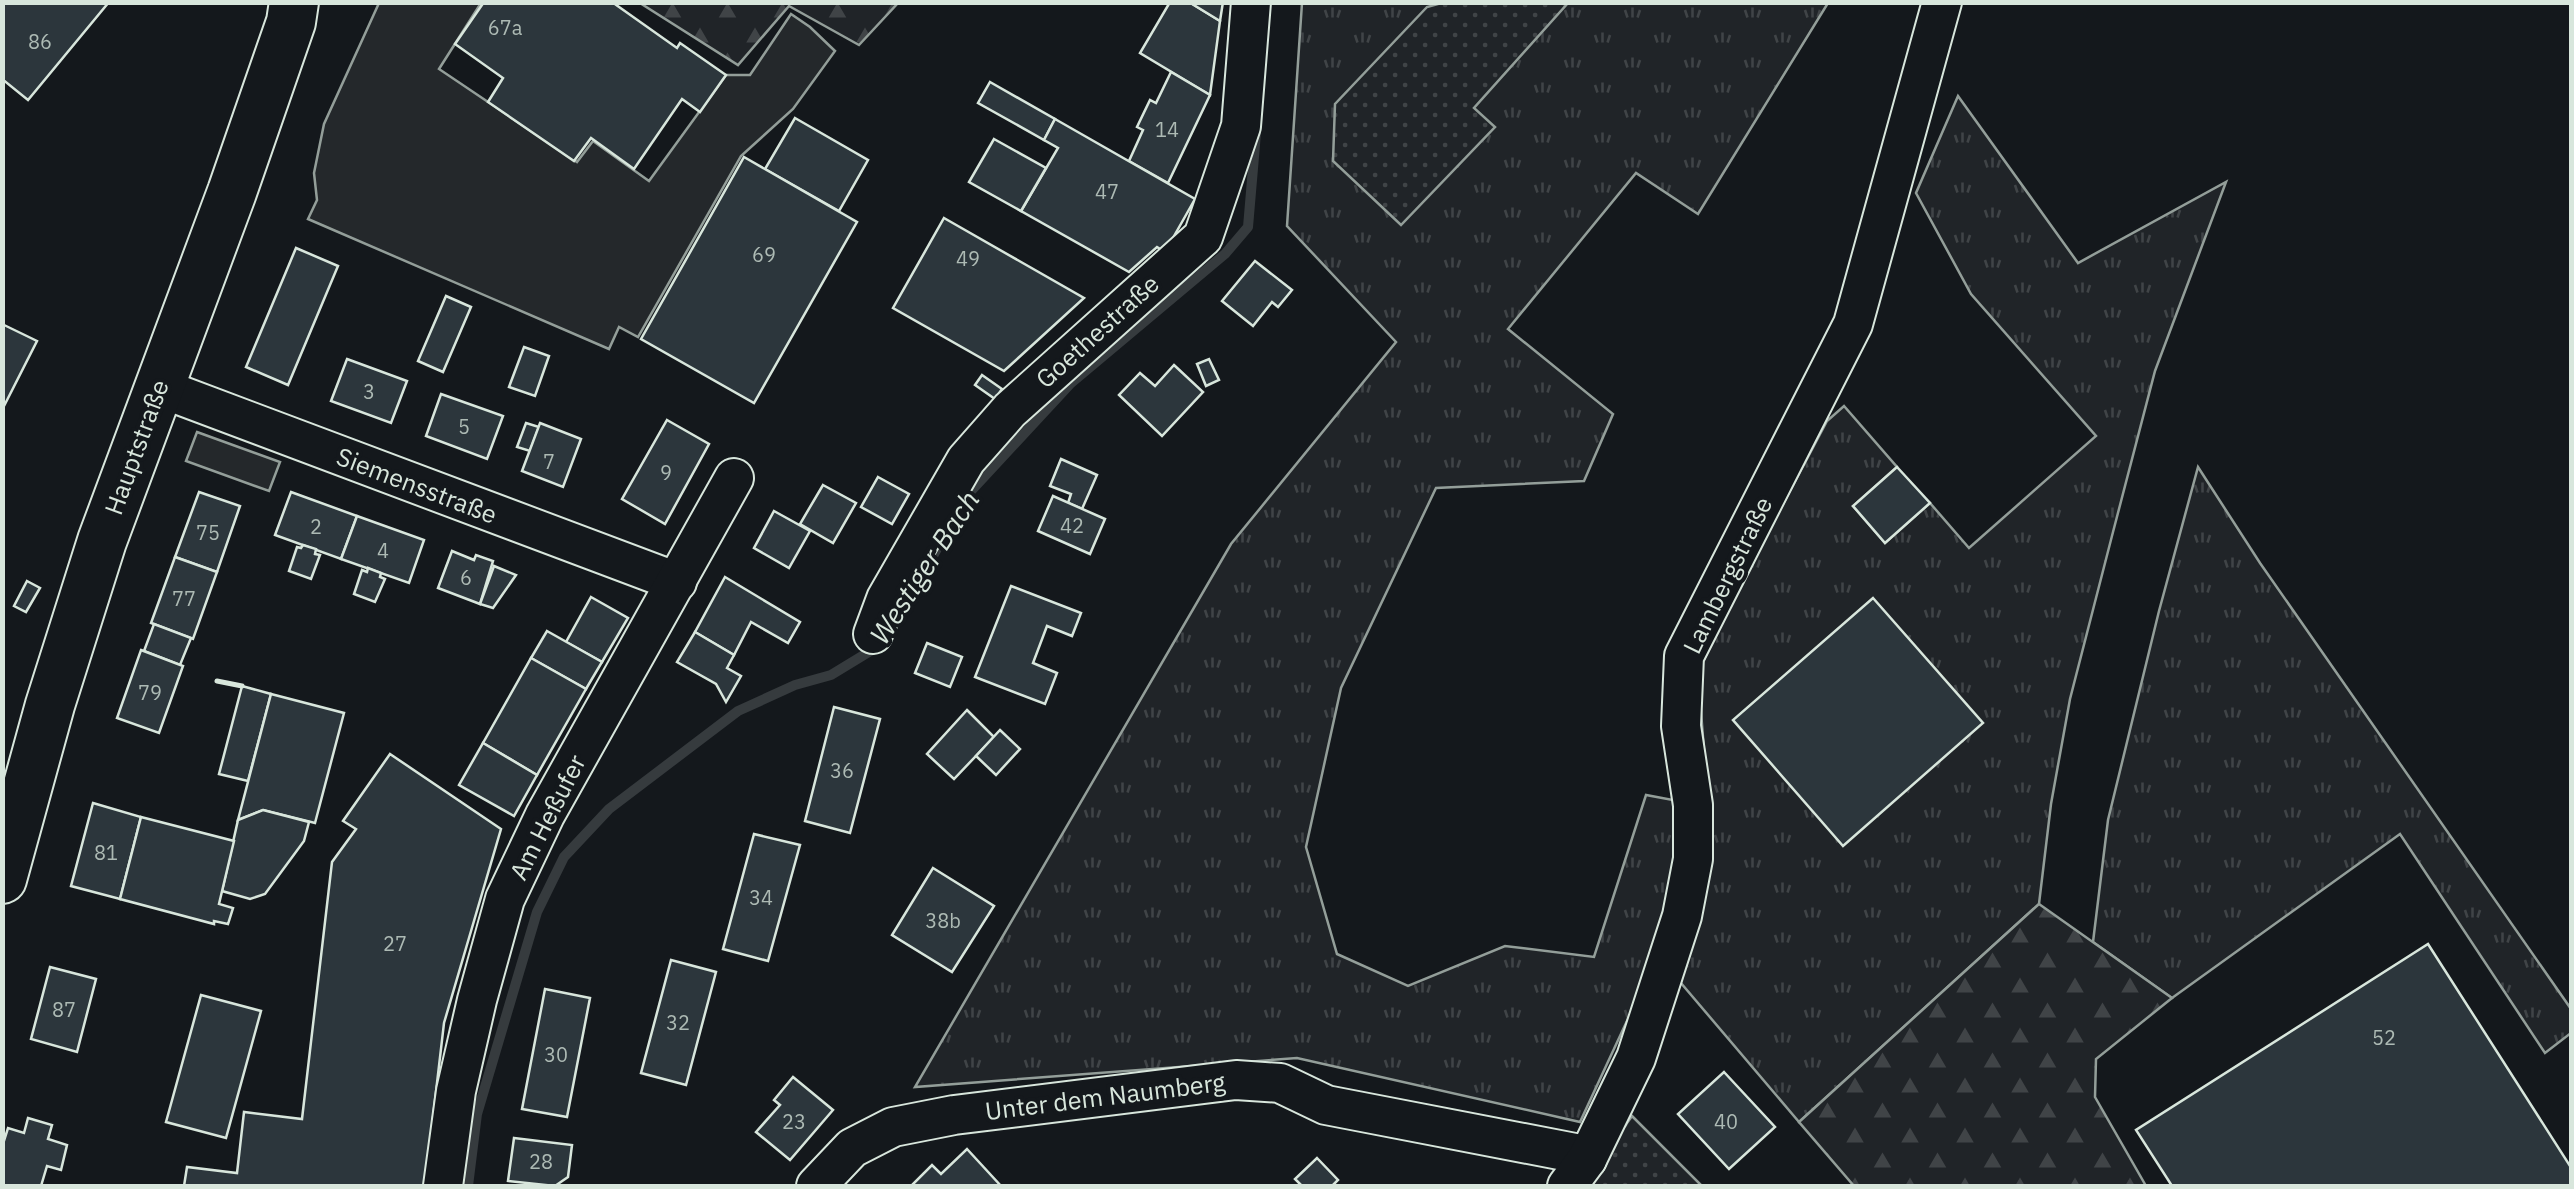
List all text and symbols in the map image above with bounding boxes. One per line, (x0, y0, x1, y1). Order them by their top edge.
house number: 67a (488, 14, 523, 41)
house number: 86 (28, 28, 52, 55)
house number: 14 (1155, 116, 1179, 143)
house number: 47 (1095, 178, 1119, 205)
house number: 69 (752, 241, 776, 268)
house number: 49 (956, 245, 980, 272)
street label: Goethestraße (1028, 267, 1166, 395)
street label: Hauptstraße (96, 375, 176, 519)
house number: 3 (363, 378, 375, 405)
house number: 5 (458, 413, 470, 440)
street label: Siemensstraße (332, 439, 502, 531)
house number: 7 (543, 448, 555, 475)
house number: 9 (660, 459, 672, 486)
water label: Westiger Bach (861, 483, 987, 651)
street label: Lambergstraße (1675, 491, 1779, 659)
house number: 42 (1060, 512, 1084, 539)
house number: 2 (310, 513, 322, 540)
house number: 75 (196, 519, 220, 546)
house number: 4 (377, 537, 389, 564)
house number: 6 (460, 564, 472, 591)
house number: 77 (172, 585, 196, 612)
house number: 79 (138, 679, 162, 706)
street label: Am Heßufer (501, 749, 593, 885)
house number: 36 (830, 757, 854, 784)
house number: 81 (94, 839, 118, 866)
house number: 34 (749, 884, 773, 911)
house number: 38b (925, 907, 961, 934)
house number: 27 (383, 930, 407, 957)
house number: 87 (52, 996, 76, 1023)
house number: 32 (666, 1009, 690, 1036)
house number: 52 (2372, 1024, 2396, 1051)
house number: 30 (544, 1041, 568, 1068)
street label: Unter dem Naumberg (983, 1065, 1227, 1127)
house number: 23 (782, 1108, 806, 1135)
house number: 40 (1714, 1108, 1738, 1135)
house number: 28 (529, 1148, 553, 1175)

